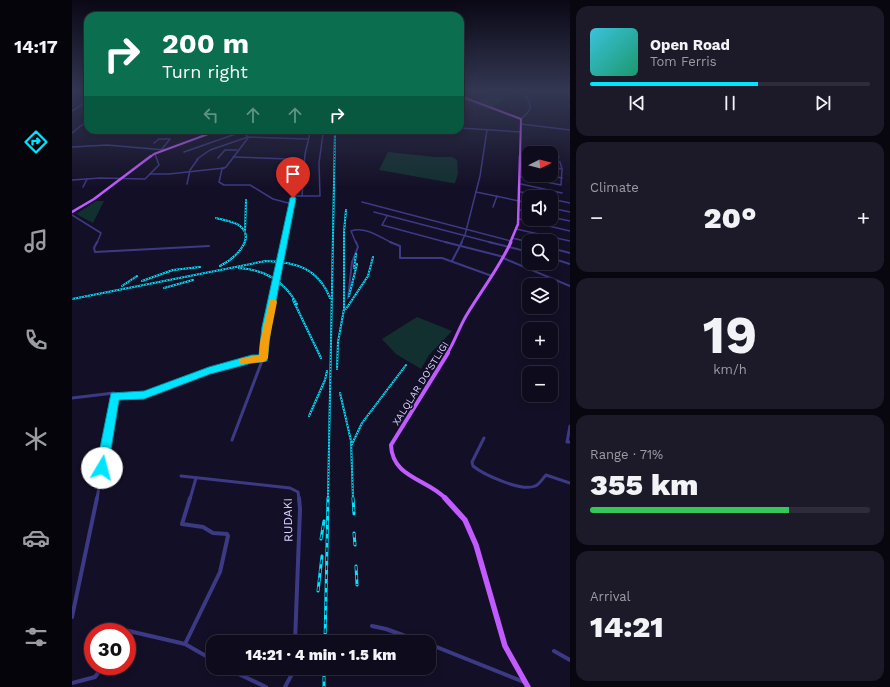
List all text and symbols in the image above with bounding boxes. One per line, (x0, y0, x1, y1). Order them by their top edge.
text: 200 m (162, 27, 249, 60)
icon: right (96, 28, 148, 80)
text: 14:17 (14, 36, 58, 57)
text: Open Road (650, 36, 730, 54)
text: Tom Ferris (650, 54, 717, 69)
text: Turn right (162, 61, 248, 82)
icon: previous (626, 92, 648, 114)
icon: pause (719, 92, 741, 114)
icon: next (812, 92, 834, 114)
icon: left (200, 104, 222, 126)
icon: ahead (242, 104, 264, 126)
icon: ahead (284, 104, 306, 126)
icon: right (326, 104, 348, 126)
icon: directions (22, 128, 50, 156)
north arrow (522, 146, 558, 182)
map controls (522, 146, 558, 402)
pin (276, 157, 310, 198)
icon: arrive (282, 163, 304, 185)
text: Climate (590, 180, 639, 195)
button: sound (522, 190, 558, 226)
text: 20° (704, 200, 756, 235)
text: − (590, 205, 603, 230)
text: + (857, 205, 870, 230)
icon: music (22, 227, 50, 255)
button: search (522, 234, 558, 270)
button: layers (522, 278, 558, 314)
text: 19 (703, 305, 757, 366)
button: + (522, 322, 558, 358)
icon: phone (22, 326, 50, 354)
street label: XALQLAR DO’STLIGI (390, 339, 451, 427)
text: km/h (713, 362, 747, 377)
button: − (522, 366, 558, 402)
icon: climate (22, 425, 50, 453)
position arrow (81, 447, 123, 489)
text: Range · 71% (590, 447, 663, 462)
text: 355 km (590, 467, 698, 502)
street label: RUDAKI (281, 498, 295, 542)
icon: car (22, 524, 50, 552)
text: Arrival (590, 589, 631, 604)
text: 14:21 (590, 609, 664, 644)
icon: filters (22, 623, 50, 651)
speed limit sign: 30 (84, 623, 136, 675)
text: 14:21 · 4 min · 1.5 km (246, 646, 396, 664)

